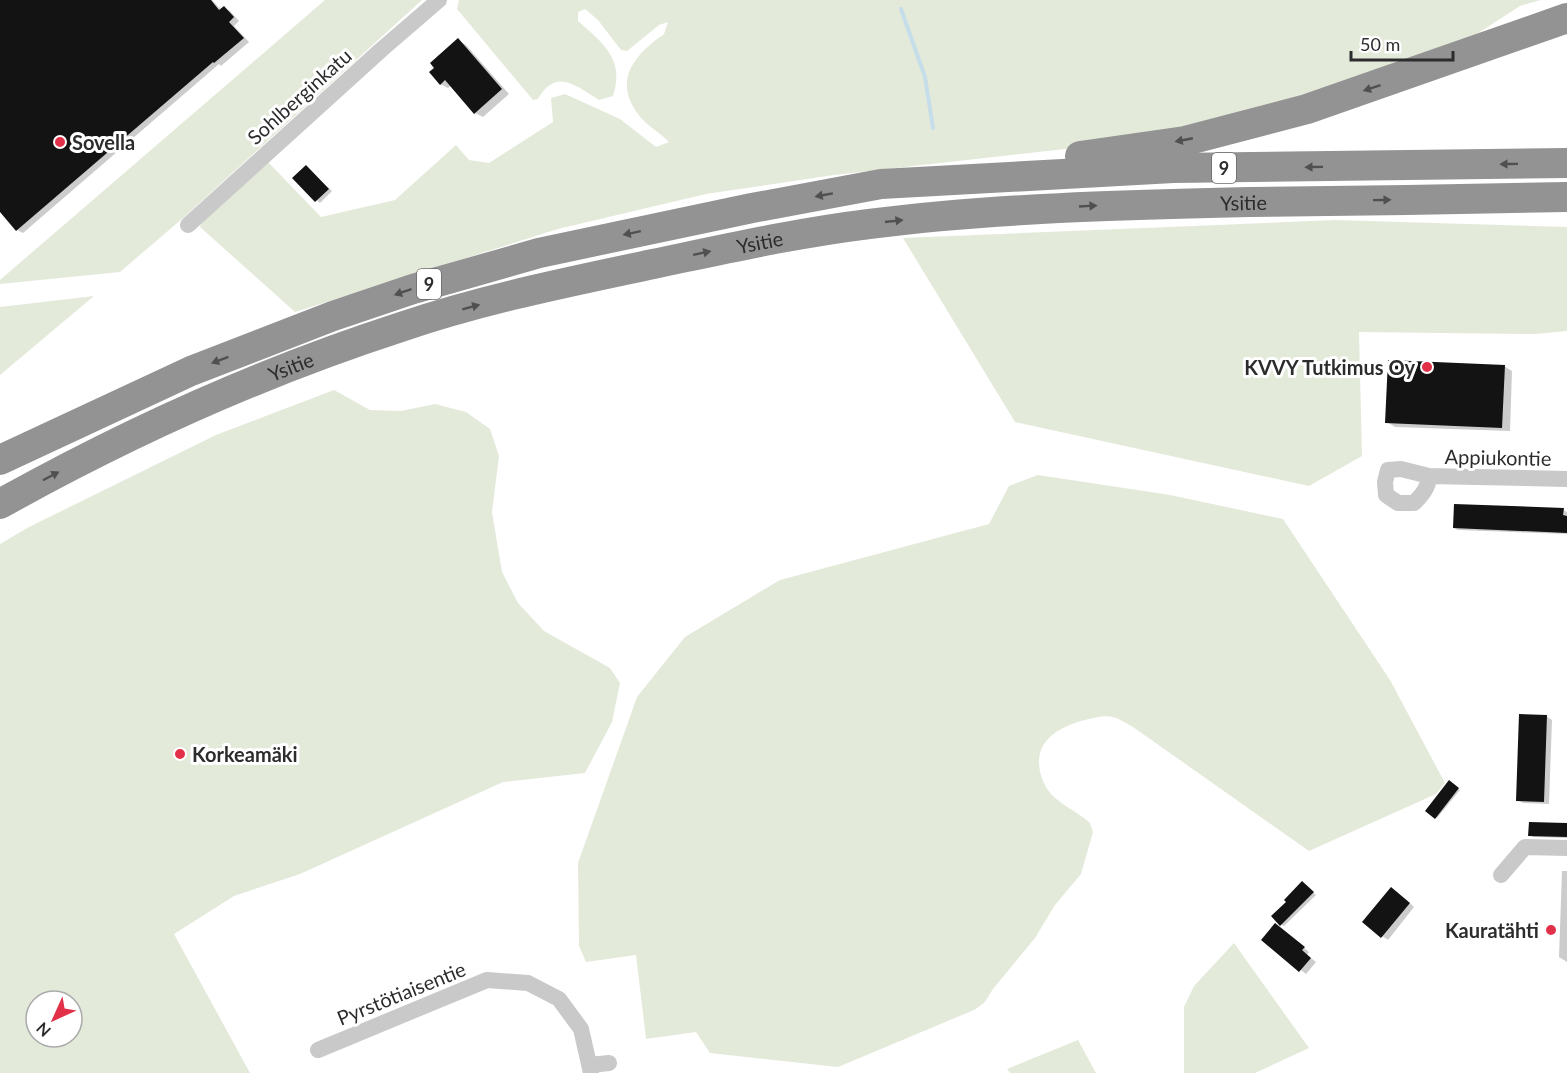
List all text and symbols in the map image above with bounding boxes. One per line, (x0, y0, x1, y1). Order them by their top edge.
scale bar (1351, 24, 1453, 62)
text: 50 m (1360, 33, 1400, 55)
street label: Sohlberginkatu (242, 43, 356, 149)
one-way arrow (1363, 83, 1381, 93)
place label: Sovella (72, 130, 135, 154)
marker: Sovella (53, 135, 67, 149)
one-way arrow (1175, 136, 1194, 145)
road number: 9 (1212, 153, 1236, 183)
one-way arrow (1499, 160, 1518, 169)
one-way arrow (1304, 162, 1323, 171)
street label: Ysitie (1220, 190, 1267, 215)
one-way arrow (814, 191, 833, 200)
one-way arrow (1372, 195, 1391, 205)
one-way arrow (1079, 201, 1098, 210)
one-way arrow (885, 216, 904, 226)
street label: Ysitie (735, 226, 785, 258)
one-way arrow (623, 229, 642, 238)
one-way arrow (693, 248, 711, 258)
road number: 9 (417, 269, 441, 299)
one-way arrow (394, 288, 412, 298)
one-way arrow (462, 302, 480, 311)
street label: Ysitie (265, 347, 317, 386)
one-way arrow (211, 355, 229, 365)
place label: KVVY Tutkimus Oy (1244, 355, 1415, 379)
marker: KVVY Tutkimus Oy (1420, 360, 1434, 374)
street label: Appiukontie (1444, 444, 1552, 470)
one-way arrow (43, 471, 60, 481)
place label: Korkeamäki (192, 742, 298, 766)
marker: Korkeamäki (173, 747, 187, 761)
place label: Kauratähti (1445, 918, 1539, 942)
marker: Kauratähti (1544, 923, 1558, 937)
street label: Pyrstötiaisentie (333, 956, 469, 1030)
north arrow (24, 989, 84, 1049)
text: N (32, 1019, 54, 1041)

